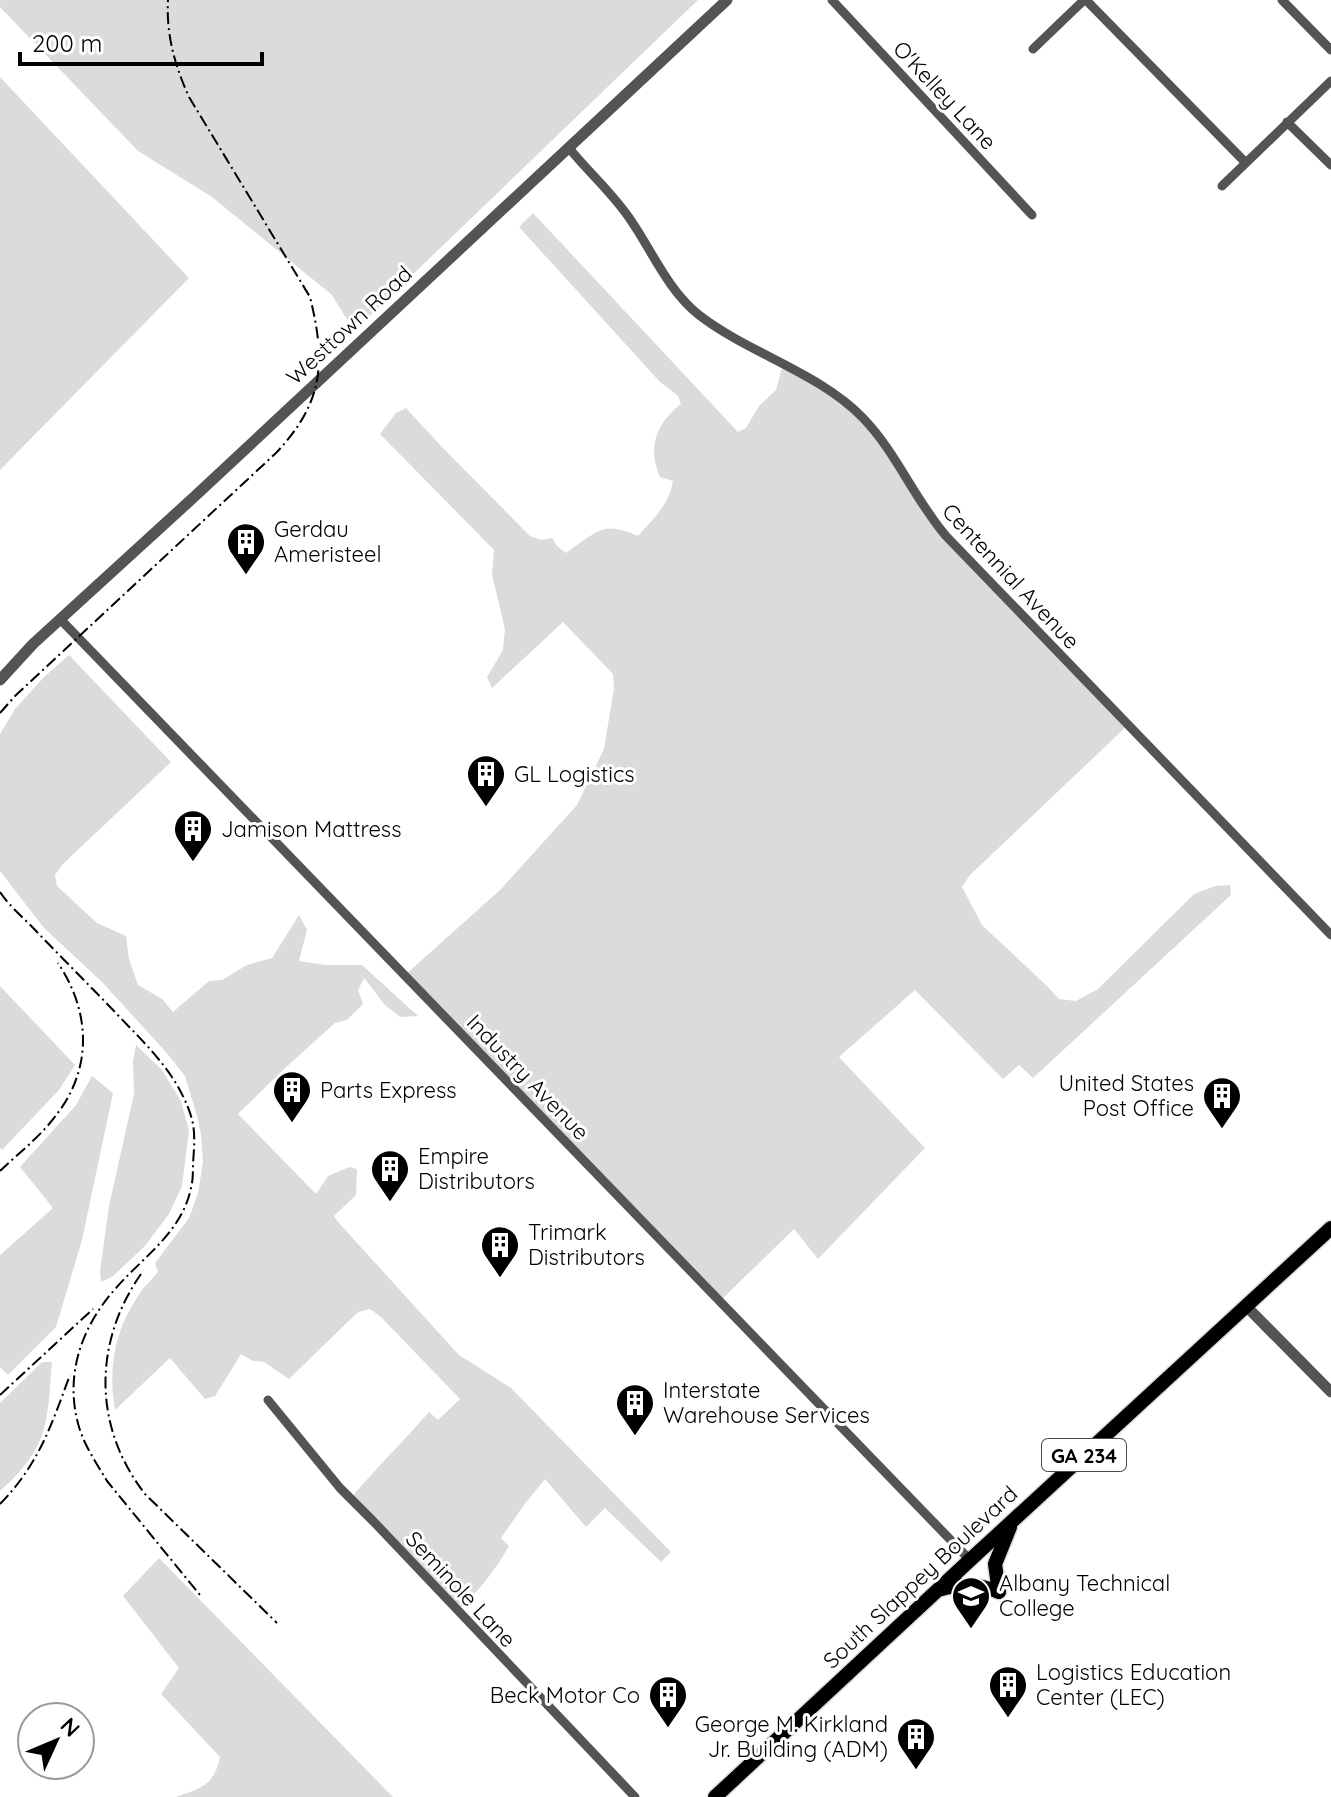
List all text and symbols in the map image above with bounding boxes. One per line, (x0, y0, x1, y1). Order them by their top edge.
scale bar (20, 16, 262, 66)
text: 200 m (32, 28, 102, 58)
street label: O'Kelley Lane (887, 35, 1003, 155)
street label: Westtown Road (280, 260, 418, 390)
street label: Centennial Avenue (936, 497, 1086, 655)
place label: Gerdau Ameristeel (274, 515, 382, 568)
building icon: Gerdau Ameristeel (225, 521, 267, 576)
building icon: GL Logistics (465, 753, 507, 808)
place label: GL Logistics (514, 760, 635, 788)
building icon: Jamison Mattress (172, 808, 214, 863)
place label: Jamison Mattress (221, 815, 402, 843)
street label: Industry Avenue (461, 1008, 595, 1146)
building icon: Parts Express (271, 1069, 313, 1124)
place label: United States Post Office (1059, 1069, 1194, 1122)
building icon: United States Post Office (1201, 1075, 1243, 1130)
place label: Parts Express (320, 1076, 457, 1104)
place label: Empire Distributors (418, 1142, 535, 1195)
building icon: Empire Distributors (369, 1148, 411, 1203)
place label: Trimark Distributors (528, 1218, 645, 1271)
building icon: Trimark Distributors (479, 1224, 521, 1279)
place label: Interstate Warehouse Services (663, 1376, 870, 1429)
building icon: Interstate Warehouse Services (614, 1382, 656, 1437)
road number: GA 234 (1042, 1439, 1126, 1471)
street label: South Slappey Boulevard (817, 1480, 1023, 1674)
street label: Seminole Lane (400, 1525, 522, 1653)
place label: Albany Technical College (999, 1569, 1170, 1622)
school or university icon: Albany Technical College (950, 1575, 992, 1630)
place label: Logistics Education Center (LEC) (1036, 1658, 1231, 1711)
building icon: Logistics Education Center (LEC) (987, 1664, 1029, 1719)
building icon: Beck Motor Co (647, 1674, 689, 1729)
place label: Beck Motor Co (490, 1681, 640, 1709)
north arrow (16, 1701, 96, 1781)
place label: George M. Kirkland Jr. Building (ADM) (695, 1710, 888, 1763)
text: N (55, 1712, 86, 1743)
building icon: George M. Kirkland Jr. Building (ADM) (895, 1716, 937, 1771)

